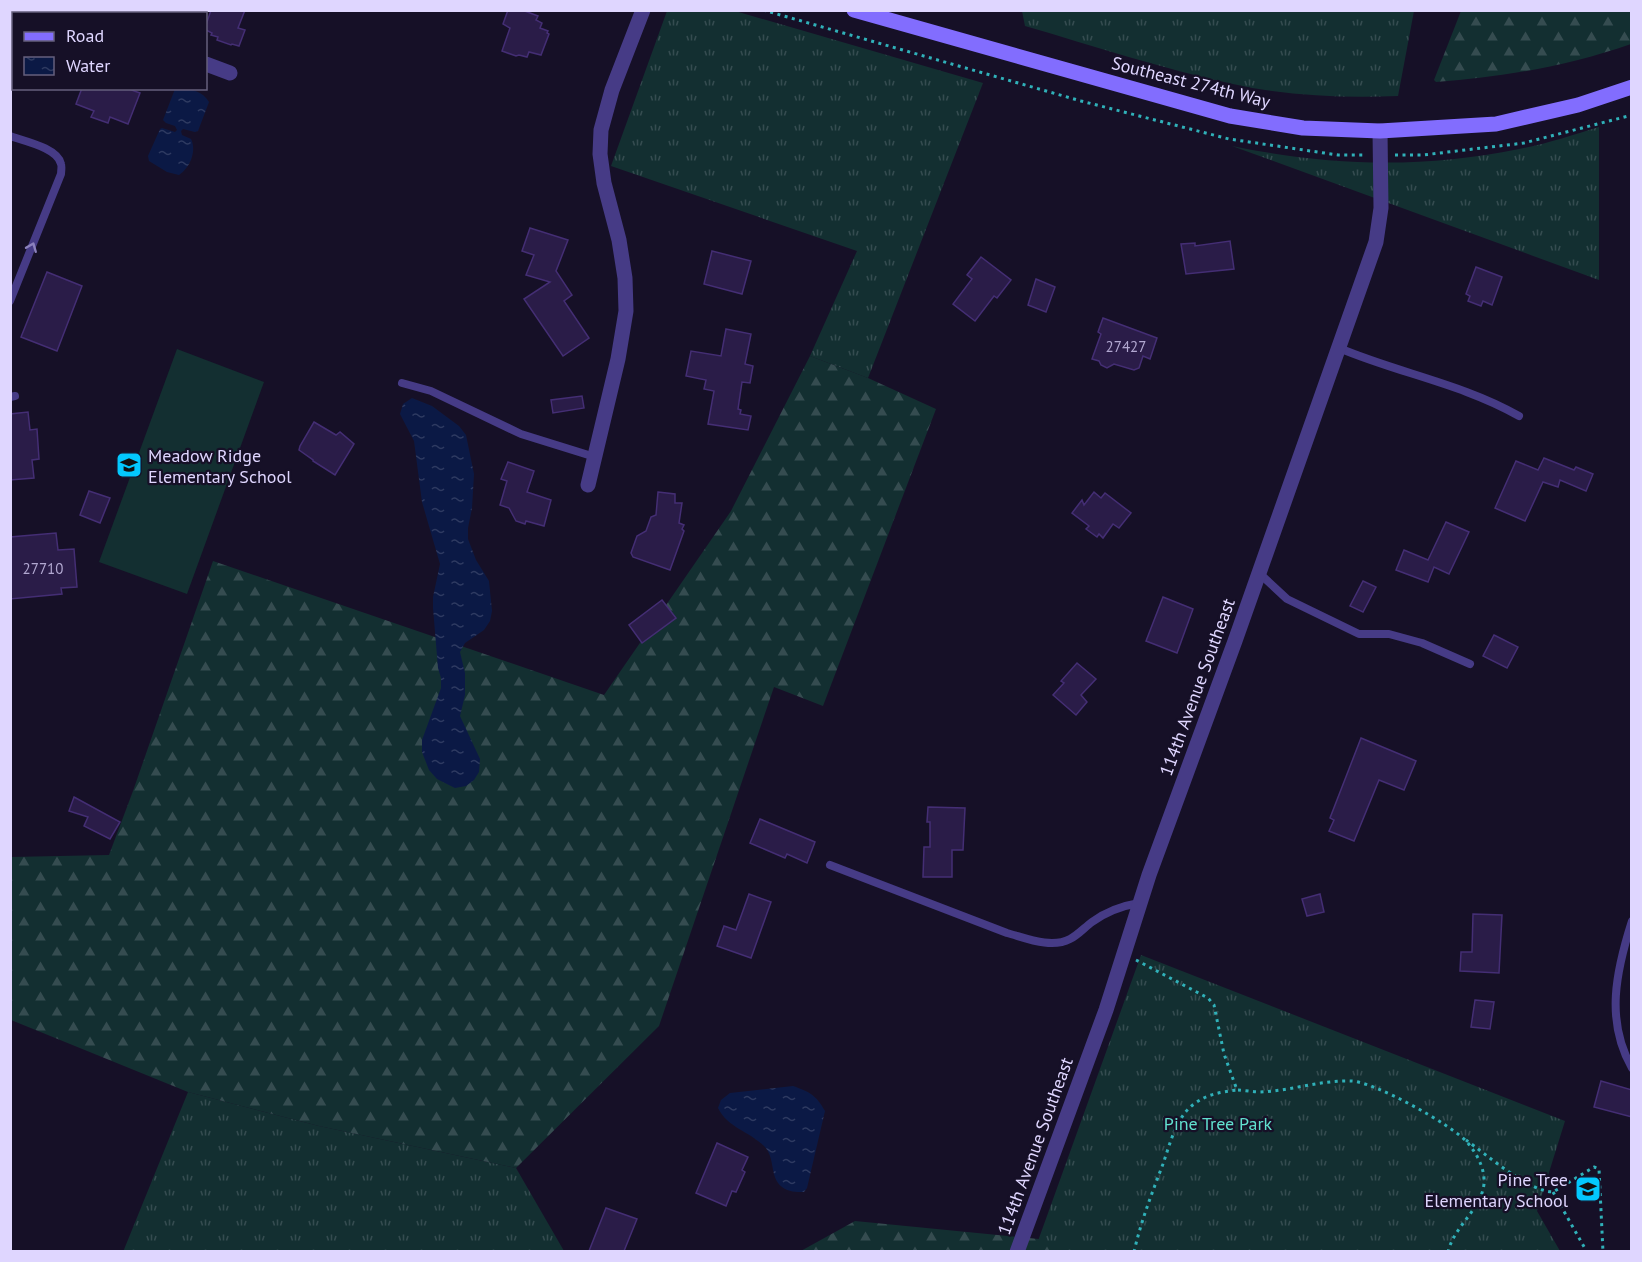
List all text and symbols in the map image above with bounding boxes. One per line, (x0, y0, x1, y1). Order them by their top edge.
legend (12, 12, 207, 90)
text: Road (66, 24, 104, 47)
street label: Southeast 274th Way (1109, 51, 1273, 113)
text: Water (66, 54, 110, 77)
one-way arrow (25, 242, 37, 253)
house number: 27427 (1106, 337, 1146, 356)
place label: Meadow Ridge Elementary School (148, 444, 292, 488)
school or university icon: Meadow Ridge Elementary School (114, 450, 144, 480)
house number: 27710 (23, 559, 63, 578)
street label: 114th Avenue Southeast (1154, 595, 1240, 779)
street label: 114th Avenue Southeast (992, 1054, 1078, 1238)
park label: Pine Tree Park (1164, 1112, 1273, 1135)
place label: Pine Tree Elementary School (1425, 1168, 1569, 1212)
school or university icon: Pine Tree Elementary School (1573, 1174, 1603, 1204)

